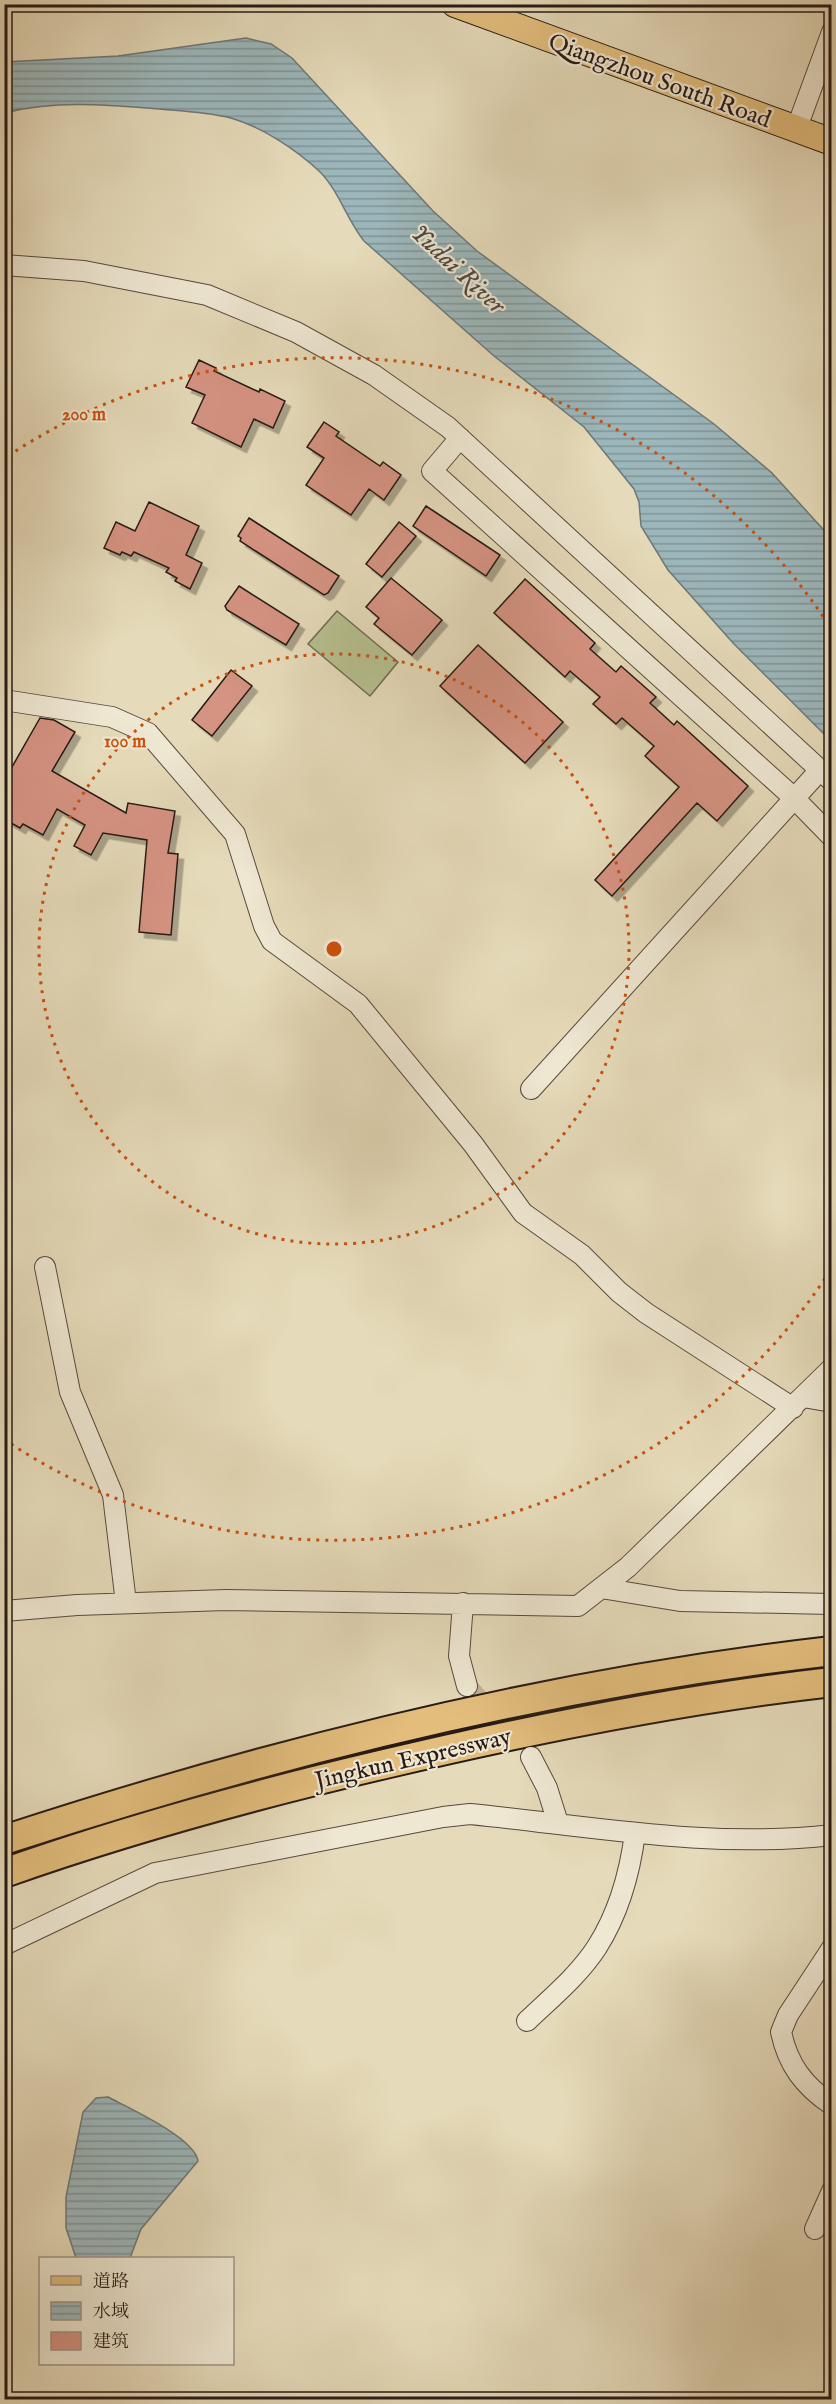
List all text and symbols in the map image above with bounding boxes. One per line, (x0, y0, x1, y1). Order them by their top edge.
street label: Qiangzhou South Road (544, 27, 775, 136)
water label: Yudai River (404, 217, 513, 322)
text: 200 m (62, 404, 106, 427)
text: 100 m (104, 731, 146, 754)
centre of rings (324, 939, 344, 959)
street label: Jingkun Expressway (309, 1722, 515, 1798)
legend (39, 2257, 234, 2365)
text: 道路 (93, 2271, 129, 2294)
text: 水域 (93, 2301, 129, 2324)
text: 建筑 (93, 2331, 129, 2354)

